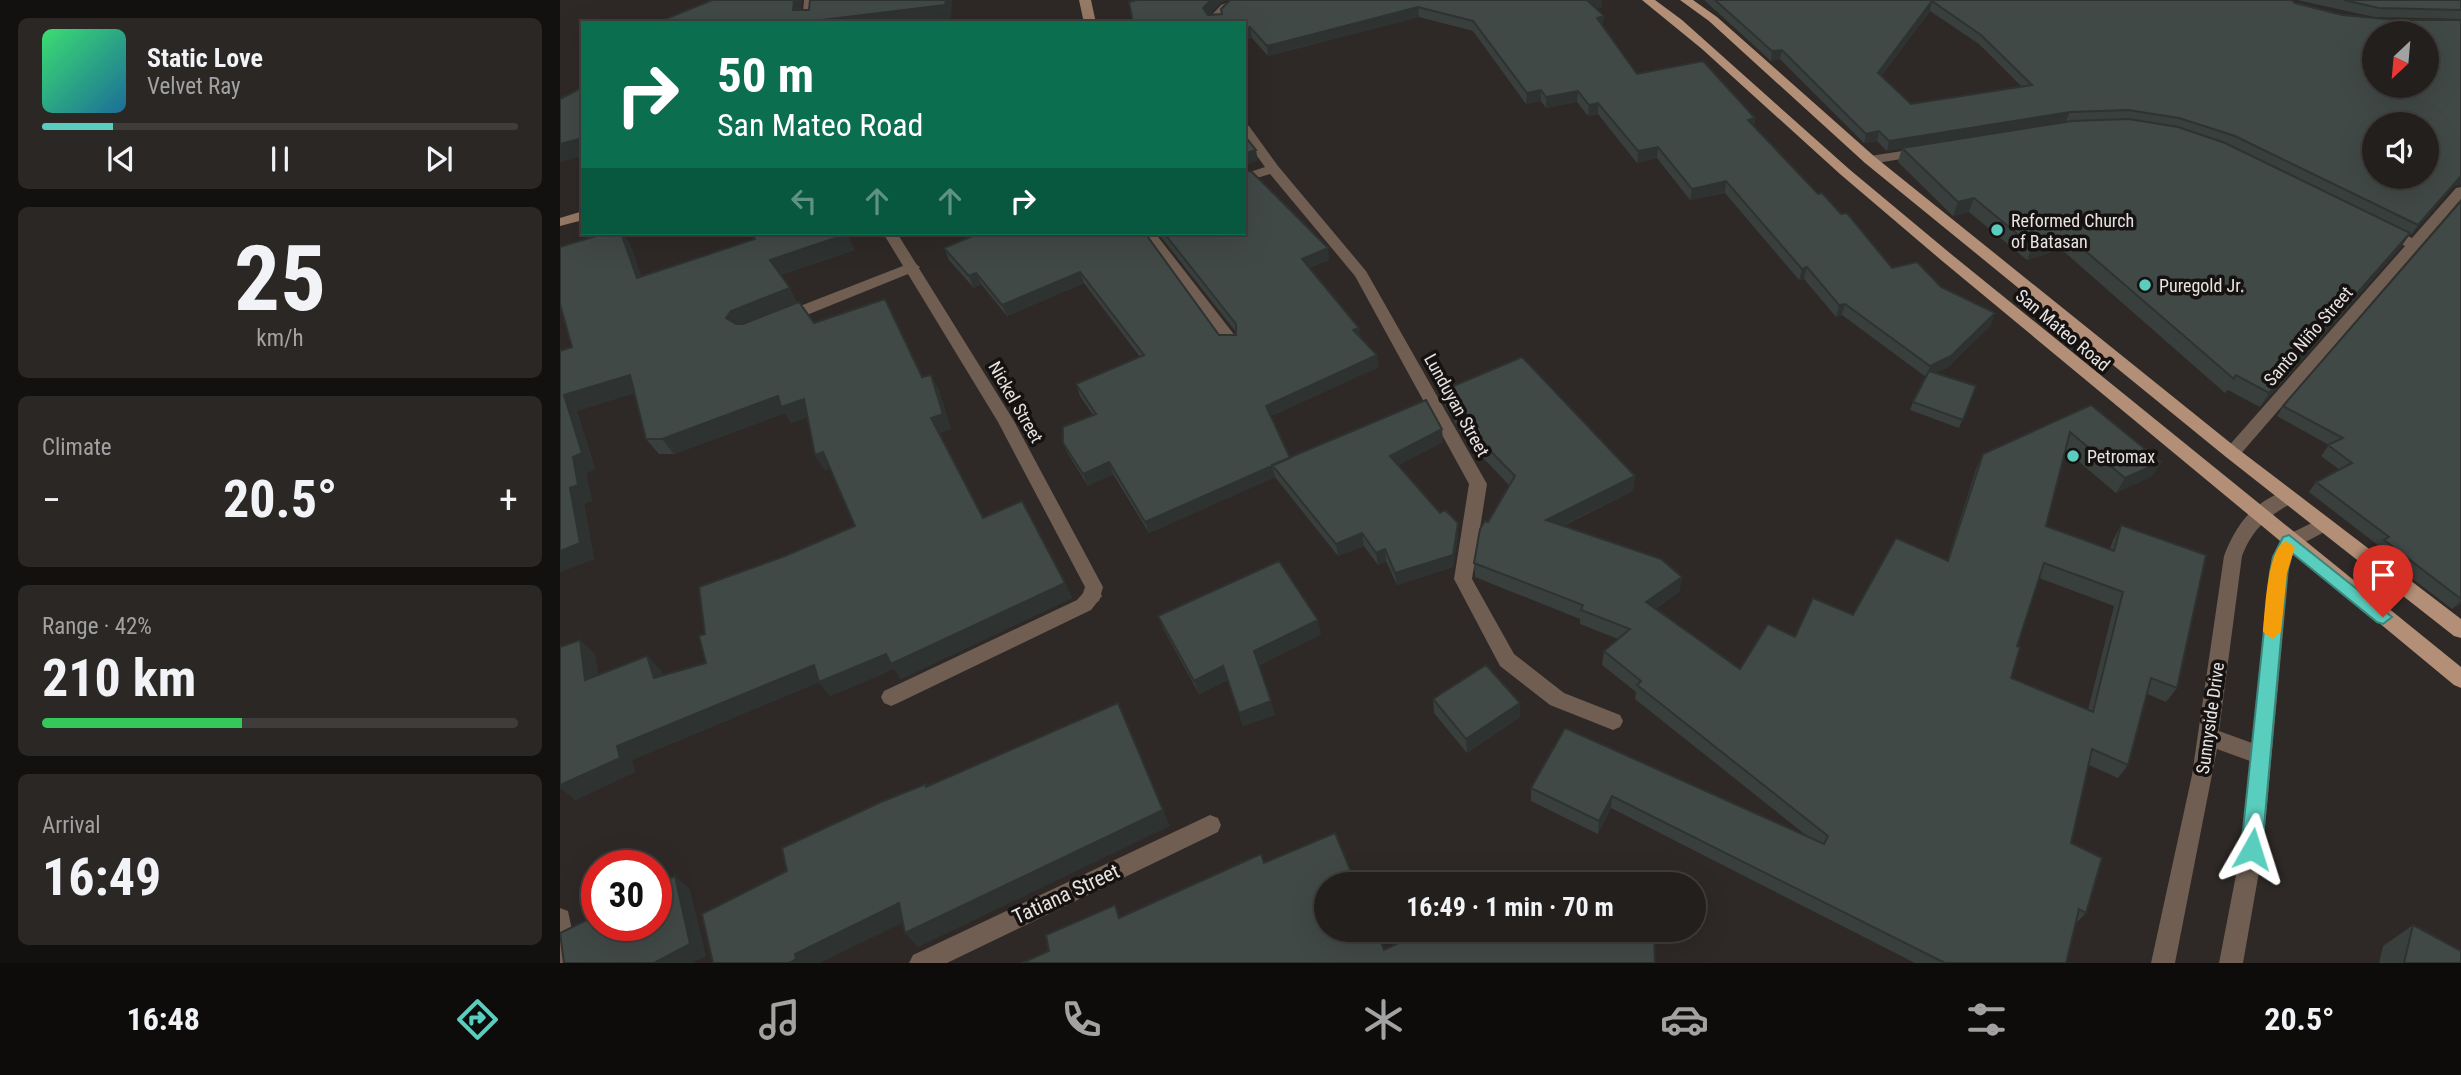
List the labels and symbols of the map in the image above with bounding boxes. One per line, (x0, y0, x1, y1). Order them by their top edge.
north arrow (2362, 21, 2440, 98)
place label: Reformed Church of Batasan (2011, 210, 2134, 252)
marker: Reformed Church of Batasan (1989, 222, 2005, 238)
place label: Puregold Jr. (2159, 275, 2244, 296)
marker: Puregold Jr. (2137, 277, 2153, 293)
street label: Santo Niño Street (2259, 282, 2357, 390)
street label: San Mateo Road (2012, 285, 2114, 375)
street label: Lunduyan Street (1420, 350, 1494, 460)
street label: Nickel Street (984, 358, 1048, 446)
place label: Petromax (2087, 446, 2155, 467)
marker: Petromax (2065, 448, 2081, 464)
pin (2353, 545, 2413, 617)
street label: Sunnyside Drive (2192, 661, 2228, 775)
position arrow (2215, 812, 2289, 886)
speed limit sign: 30 (581, 850, 672, 941)
street label: Tatiana Street (1009, 859, 1123, 929)

